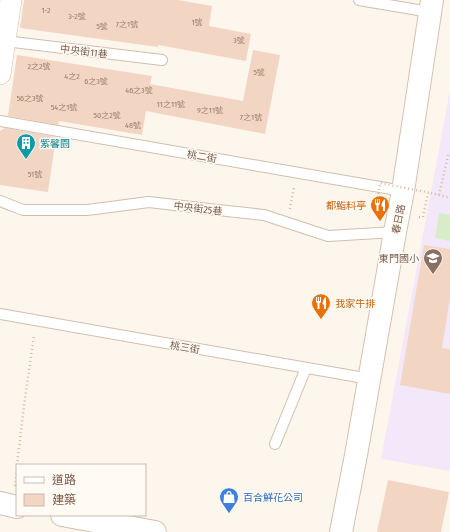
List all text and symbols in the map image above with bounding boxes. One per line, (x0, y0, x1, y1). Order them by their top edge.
house number: 1-2 (41, 6, 51, 15)
house number: 3-2號 (68, 12, 86, 21)
house number: 1號 (191, 18, 203, 27)
house number: 7之1號 (116, 20, 138, 29)
house number: 5號 (96, 22, 108, 31)
house number: 3號 (233, 36, 245, 45)
street label: 中央街11巷 (59, 43, 108, 61)
house number: 2之2號 (27, 62, 51, 71)
house number: 5號 (253, 68, 265, 77)
house number: 4之2 (64, 72, 80, 81)
house number: 6之3號 (84, 77, 108, 86)
house number: 46之3號 (125, 86, 153, 95)
house number: 56之3號 (16, 94, 44, 103)
house number: 11之11號 (157, 100, 185, 109)
house number: 54之1號 (51, 103, 77, 112)
house number: 9之11號 (197, 106, 223, 115)
house number: 50之2號 (93, 111, 121, 120)
house number: 7之1號 (240, 113, 262, 122)
house number: 48號 (125, 121, 141, 130)
building icon: 紫馨園 (15, 132, 37, 160)
place label: 紫馨園 (40, 138, 70, 150)
street label: 桃二街 (186, 148, 218, 165)
house number: 51號 (28, 170, 42, 179)
restaurant icon: 都鮨料亭 (369, 194, 391, 222)
street label: 中央街25巷 (173, 200, 223, 218)
place label: 都鮨料亭 (326, 200, 366, 212)
street label: 春日路 (390, 203, 408, 235)
school or university icon: 東門國小 (422, 247, 444, 275)
place label: 東門國小 (379, 253, 419, 265)
restaurant icon: 我家牛排 (310, 292, 332, 320)
place label: 我家牛排 (335, 298, 375, 310)
street label: 桃三街 (169, 339, 201, 356)
legend (16, 464, 146, 516)
text: 道路 (52, 473, 76, 487)
shop icon: 百合鮮花公司 (218, 486, 240, 514)
place label: 百合鮮花公司 (243, 492, 303, 504)
text: 建築 (52, 493, 76, 507)

